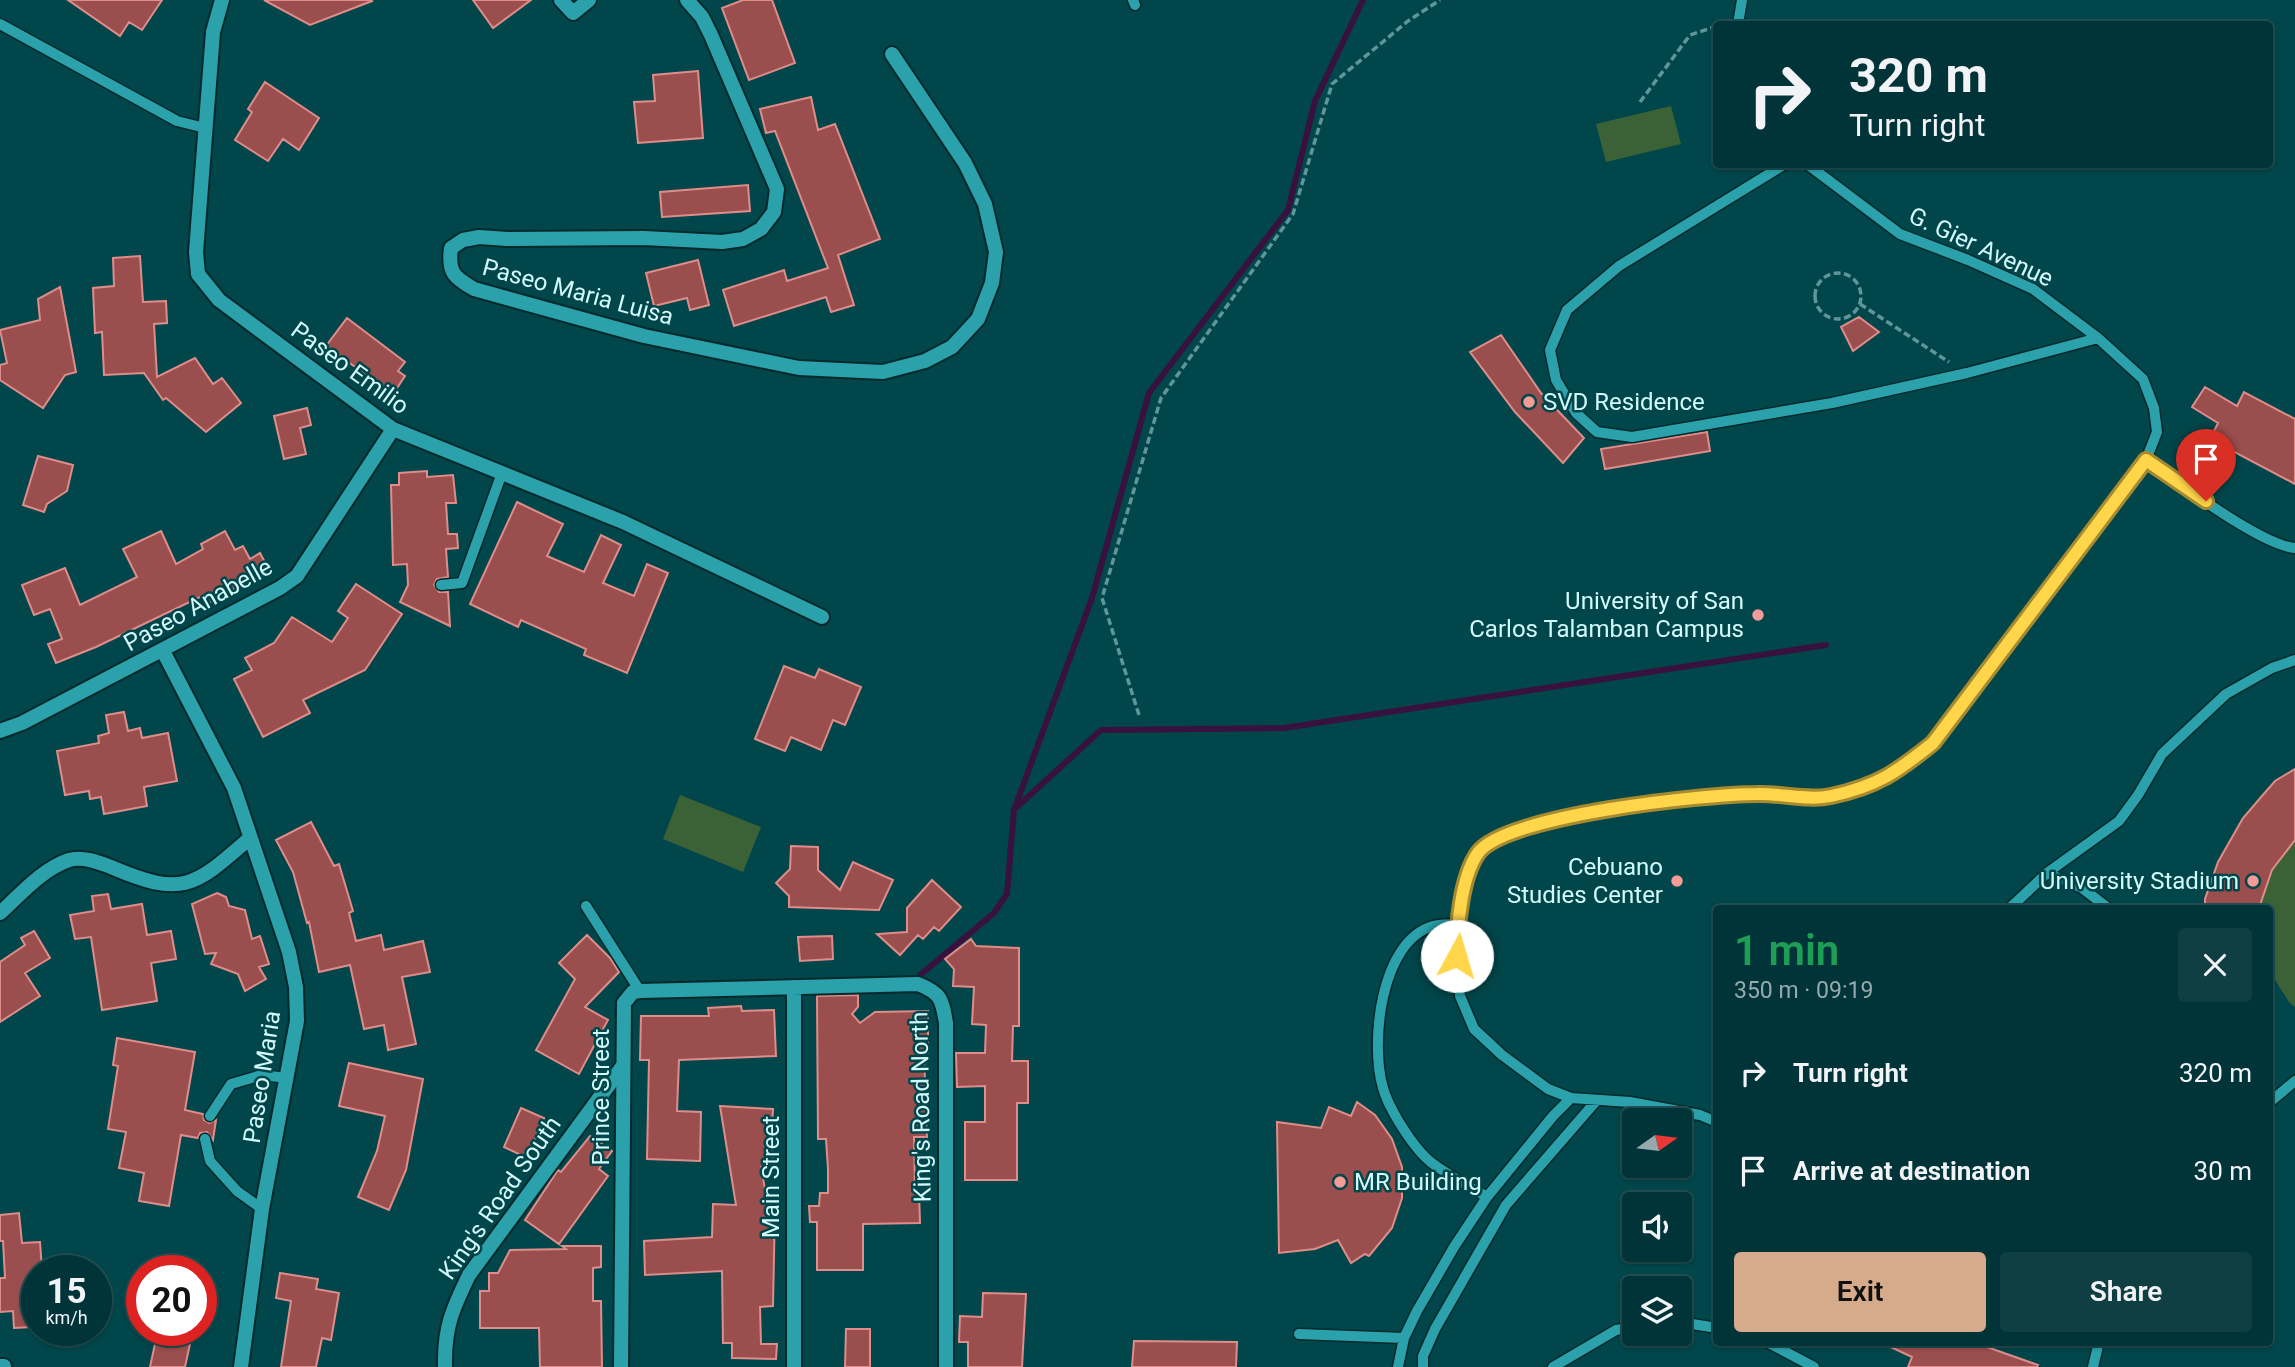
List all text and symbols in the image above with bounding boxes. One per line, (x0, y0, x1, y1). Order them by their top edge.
text: 320 m (1849, 47, 1988, 104)
icon: right (1734, 49, 1825, 140)
text: Turn right (1849, 106, 1985, 144)
street label: G. Gier Avenue (1904, 201, 2058, 293)
street label: Paseo Maria Luisa (479, 253, 677, 331)
street label: Paseo Emilio (286, 316, 414, 420)
place label: SVD Residence (1543, 388, 1705, 416)
marker: SVD Residence (1521, 394, 1537, 410)
pin (2176, 429, 2236, 501)
icon: arrive (2187, 440, 2225, 478)
street label: Paseo Anabelle (119, 553, 277, 657)
place label: University of San Carlos Talamban Campus (1469, 587, 1744, 643)
marker: University of San Carlos Talamban Campus (1750, 607, 1766, 623)
place label: Cebuano Studies Center (1507, 853, 1663, 909)
place label: University Stadium (2040, 867, 2239, 895)
marker: Cebuano Studies Center (1669, 873, 1685, 889)
marker: University Stadium (2245, 873, 2261, 889)
position arrow (1420, 919, 1494, 993)
text: 1 min (1734, 926, 1839, 975)
button: close (2178, 928, 2252, 1002)
text: 350 m · 09:19 (1734, 977, 1873, 1004)
street label: Paseo Maria (238, 1009, 286, 1145)
street label: King's Road North (905, 1011, 937, 1203)
street label: Prince Street (587, 1028, 615, 1165)
icon: right (1734, 1054, 1772, 1092)
text: Turn right (1793, 1058, 1908, 1088)
text: 320 m (2179, 1058, 2252, 1088)
north arrow (1622, 1108, 1692, 1178)
map controls (1622, 1108, 1692, 1346)
street label: King's Road South (433, 1111, 567, 1285)
street label: Main Street (757, 1116, 785, 1238)
icon: arrive (1734, 1152, 1772, 1190)
text: Arrive at destination (1793, 1156, 2030, 1186)
text: 30 m (2194, 1156, 2252, 1186)
place label: MR Building (1354, 1168, 1482, 1196)
marker: MR Building (1332, 1174, 1348, 1190)
button: sound (1622, 1192, 1692, 1262)
button: Exit (1734, 1252, 1986, 1332)
button: Share (2000, 1252, 2252, 1332)
speed limit sign: 20 (126, 1255, 217, 1346)
text: 15 (46, 1271, 87, 1312)
button: layers (1622, 1276, 1692, 1346)
text: km/h (45, 1307, 88, 1328)

